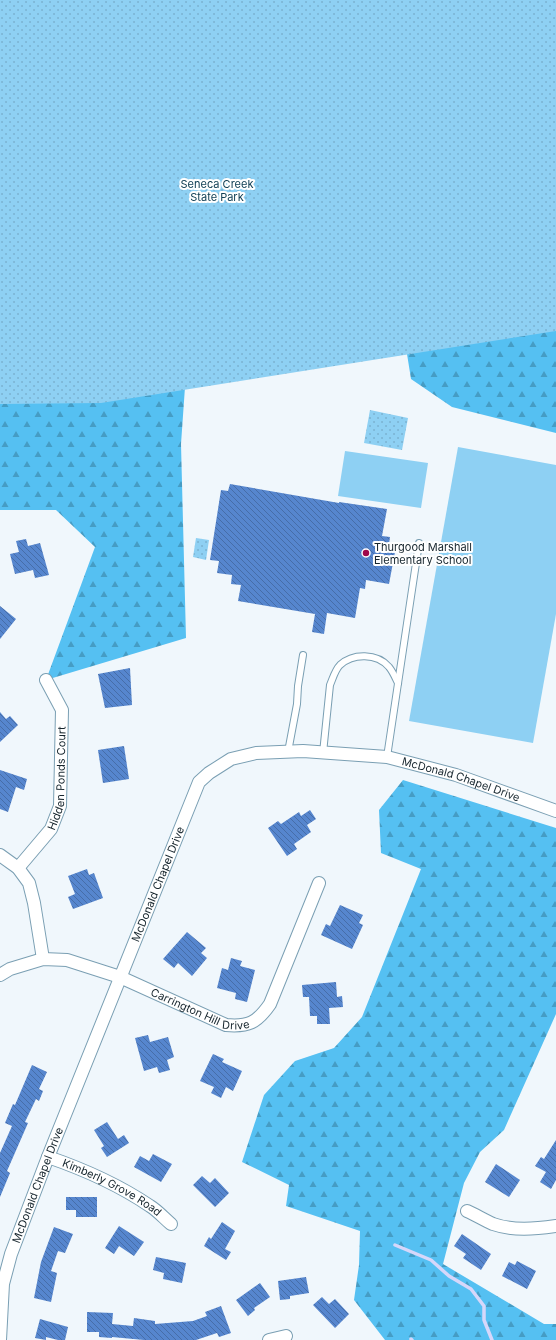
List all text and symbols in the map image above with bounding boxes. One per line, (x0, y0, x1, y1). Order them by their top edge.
park label: Seneca Creek State Park (181, 177, 253, 204)
place label: Thurgood Marshall Elementary School (374, 540, 472, 567)
marker: Thurgood Marshall Elementary School (361, 548, 371, 558)
street label: Hidden Ponds Court (44, 726, 69, 832)
street label: McDonald Chapel Drive (401, 754, 522, 804)
street label: McDonald Chapel Drive (128, 825, 187, 944)
street label: Carrington Hill Drive (149, 985, 251, 1032)
street label: McDonald Chapel Drive (9, 1125, 66, 1245)
street label: Kimberly Grove Road (61, 1156, 164, 1219)

